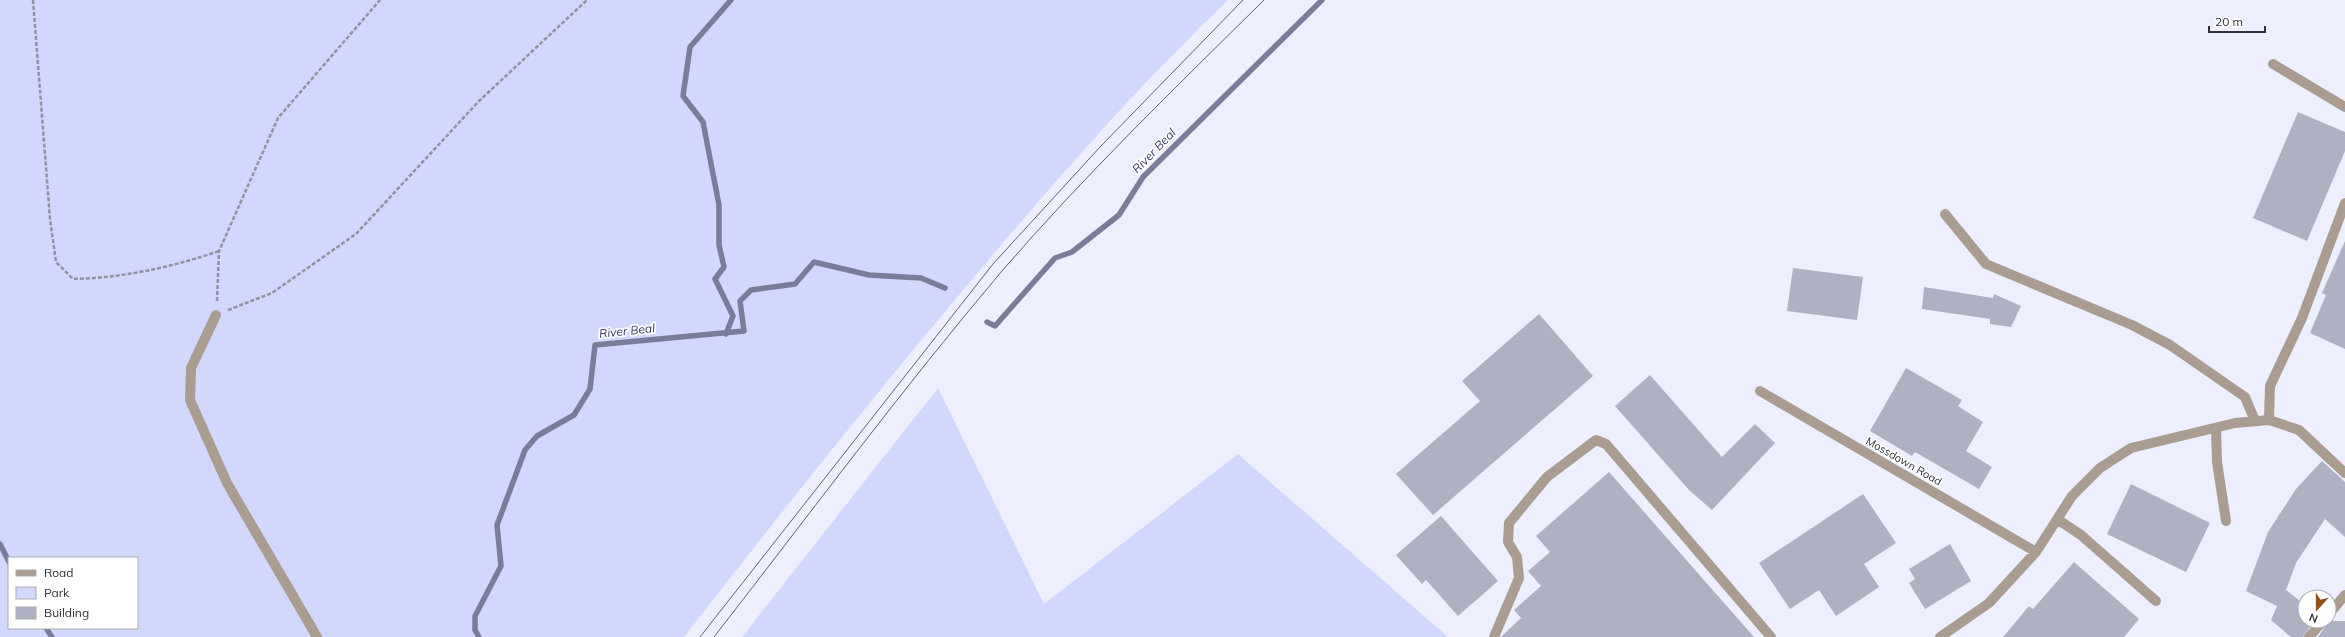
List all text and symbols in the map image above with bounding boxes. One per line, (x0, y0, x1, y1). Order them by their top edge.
scale bar (2209, 8, 2265, 34)
text: 20 m (2215, 14, 2243, 29)
water label: River Beal (1129, 125, 1179, 176)
water label: River Beal (598, 320, 656, 341)
street label: Mossdown Road (1864, 434, 1944, 488)
legend (8, 557, 138, 629)
text: Road (44, 565, 73, 580)
text: Park (44, 585, 70, 600)
north arrow (2297, 589, 2337, 629)
text: Building (44, 605, 89, 620)
text: N (2307, 610, 2320, 626)

